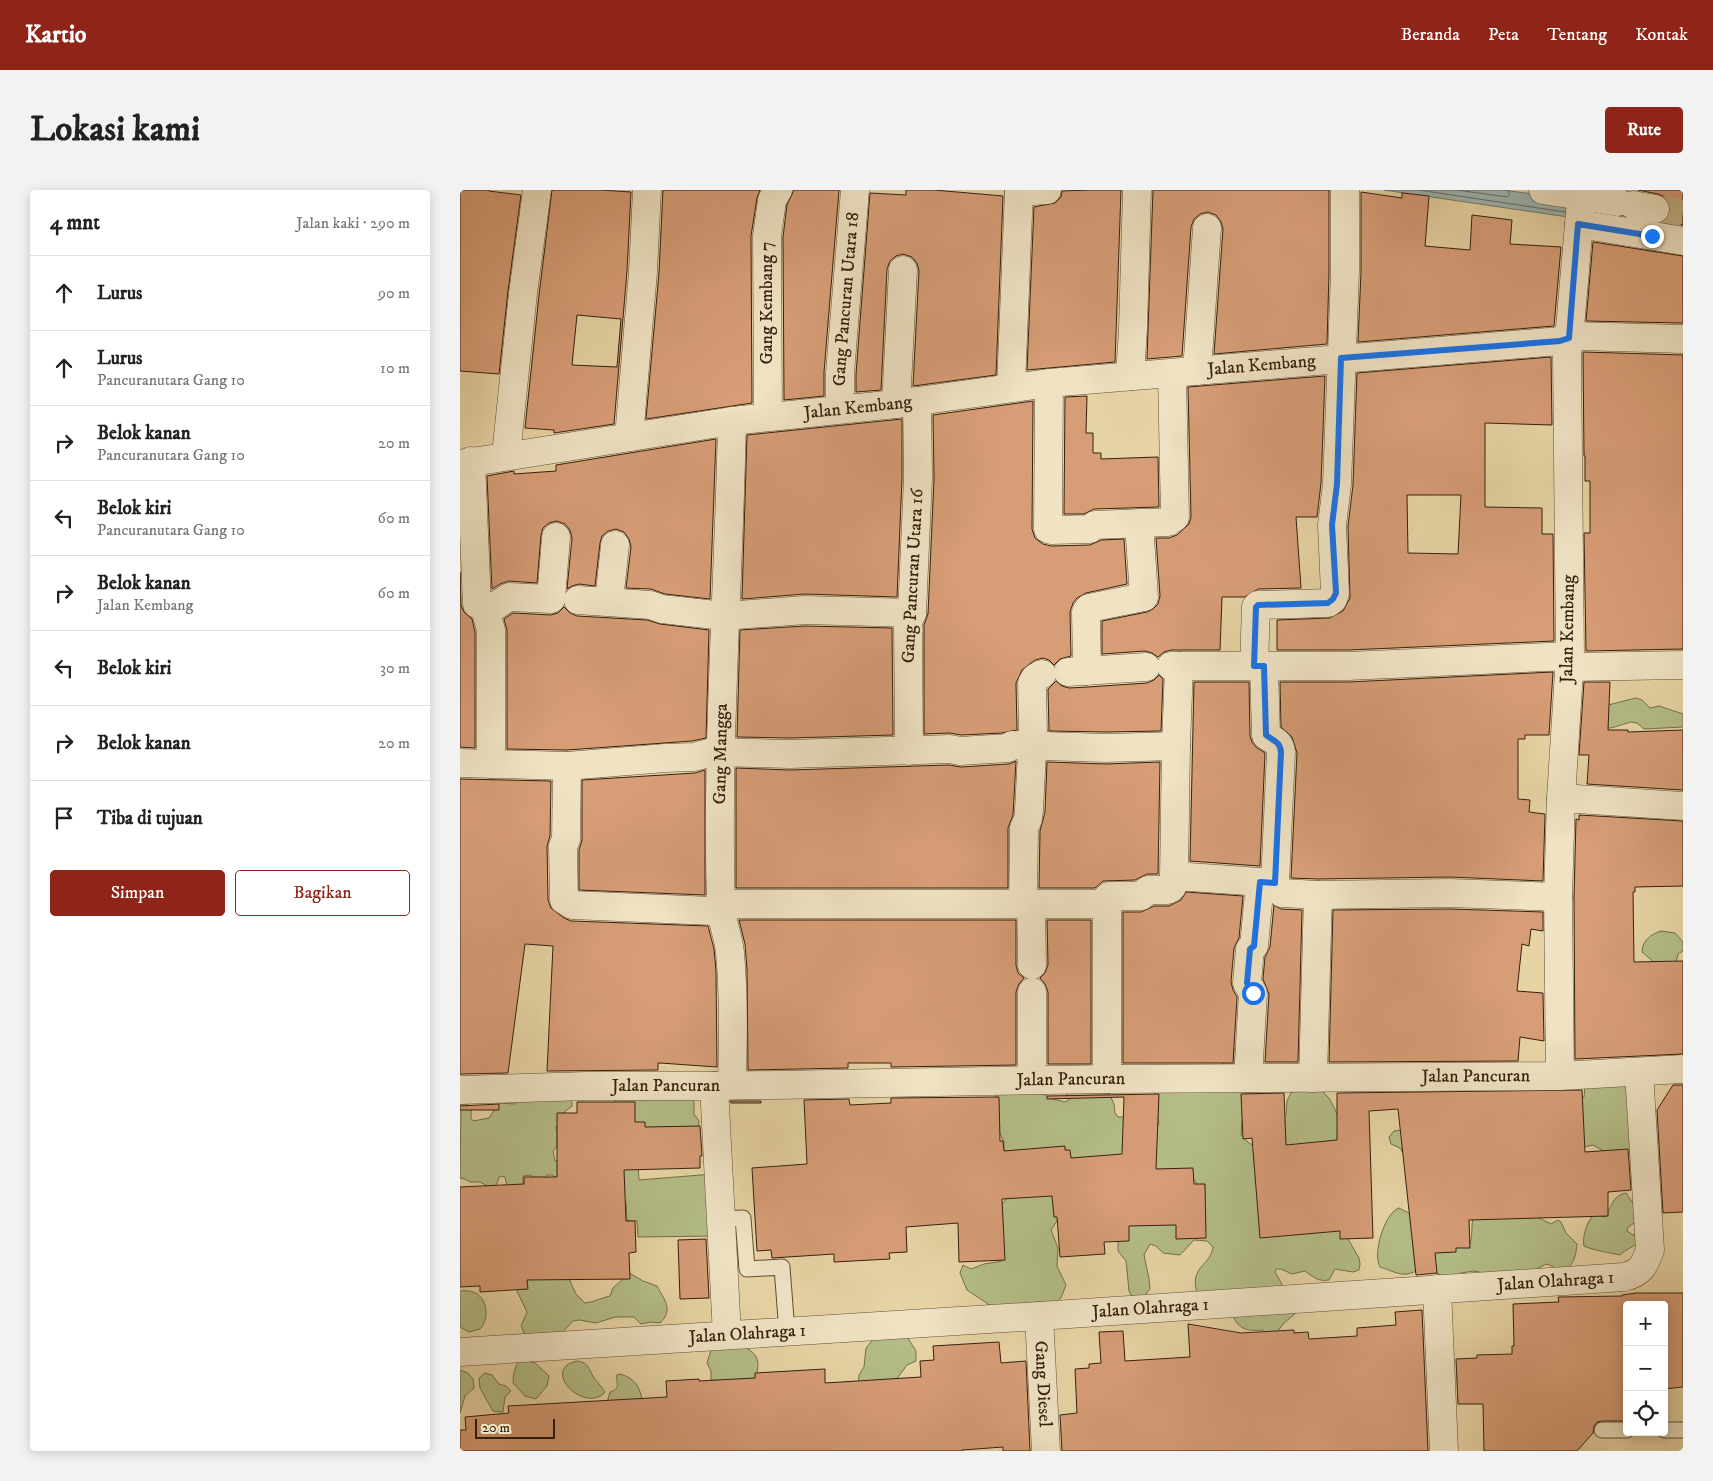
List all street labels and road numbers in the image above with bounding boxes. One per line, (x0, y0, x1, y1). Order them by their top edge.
street label: Gang Pancuran Utara 18 (829, 211, 864, 386)
street label: Gang Kembang 7 (756, 241, 778, 365)
street label: Jalan Kembang (1205, 350, 1317, 381)
street label: Jalan Kembang (801, 391, 914, 425)
street label: Gang Pancuran Utara 16 (897, 488, 929, 664)
street label: Jalan Kembang (1556, 574, 1580, 685)
street label: Gang Mangga (709, 703, 733, 805)
street label: Jalan Pancuran (1420, 1065, 1531, 1088)
street label: Jalan Pancuran (1014, 1068, 1126, 1092)
street label: Jalan Pancuran (610, 1075, 721, 1097)
street label: Jalan Olahraga 1 (1495, 1267, 1615, 1297)
street label: Jalan Olahraga 1 (1089, 1294, 1210, 1324)
street label: Jalan Olahraga 1 (686, 1320, 807, 1349)
street label: Gang Diesel (1029, 1340, 1056, 1428)

